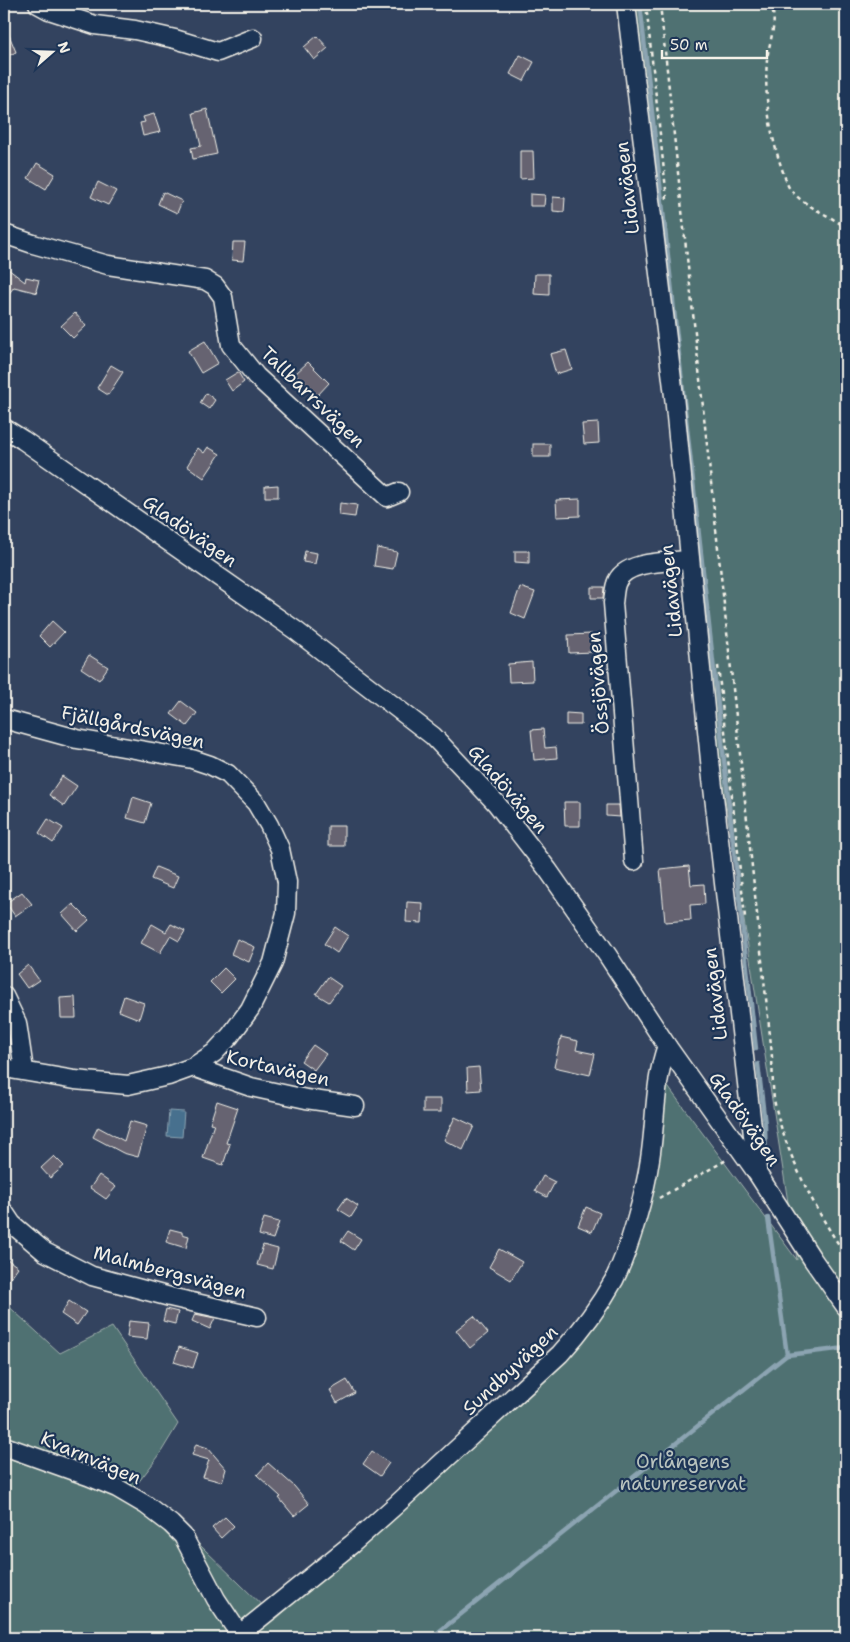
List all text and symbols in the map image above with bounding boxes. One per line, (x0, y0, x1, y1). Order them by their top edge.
north arrow (28, 28, 78, 78)
scale bar (662, 28, 768, 60)
text: 50 m (670, 35, 708, 55)
text: N (54, 39, 75, 56)
street label: Lidavägen (609, 140, 645, 236)
street label: Tallbarrsvägen (255, 341, 371, 453)
street label: Gladövägen (138, 489, 242, 573)
street label: Lidavägen (654, 543, 688, 639)
street label: Össjövägen (581, 631, 615, 735)
street label: Fjällgårdsvägen (59, 700, 207, 754)
street label: Gladövägen (463, 739, 553, 839)
street label: Lidavägen (697, 946, 733, 1042)
street label: Kortavägen (224, 1044, 332, 1092)
street label: Gladövägen (703, 1067, 787, 1171)
street label: Malmbergsvägen (91, 1240, 249, 1304)
street label: Sundbyvägen (457, 1319, 563, 1421)
street label: Kvarnvägen (37, 1426, 145, 1490)
park label: Orlångens naturreservat (620, 1449, 746, 1496)

